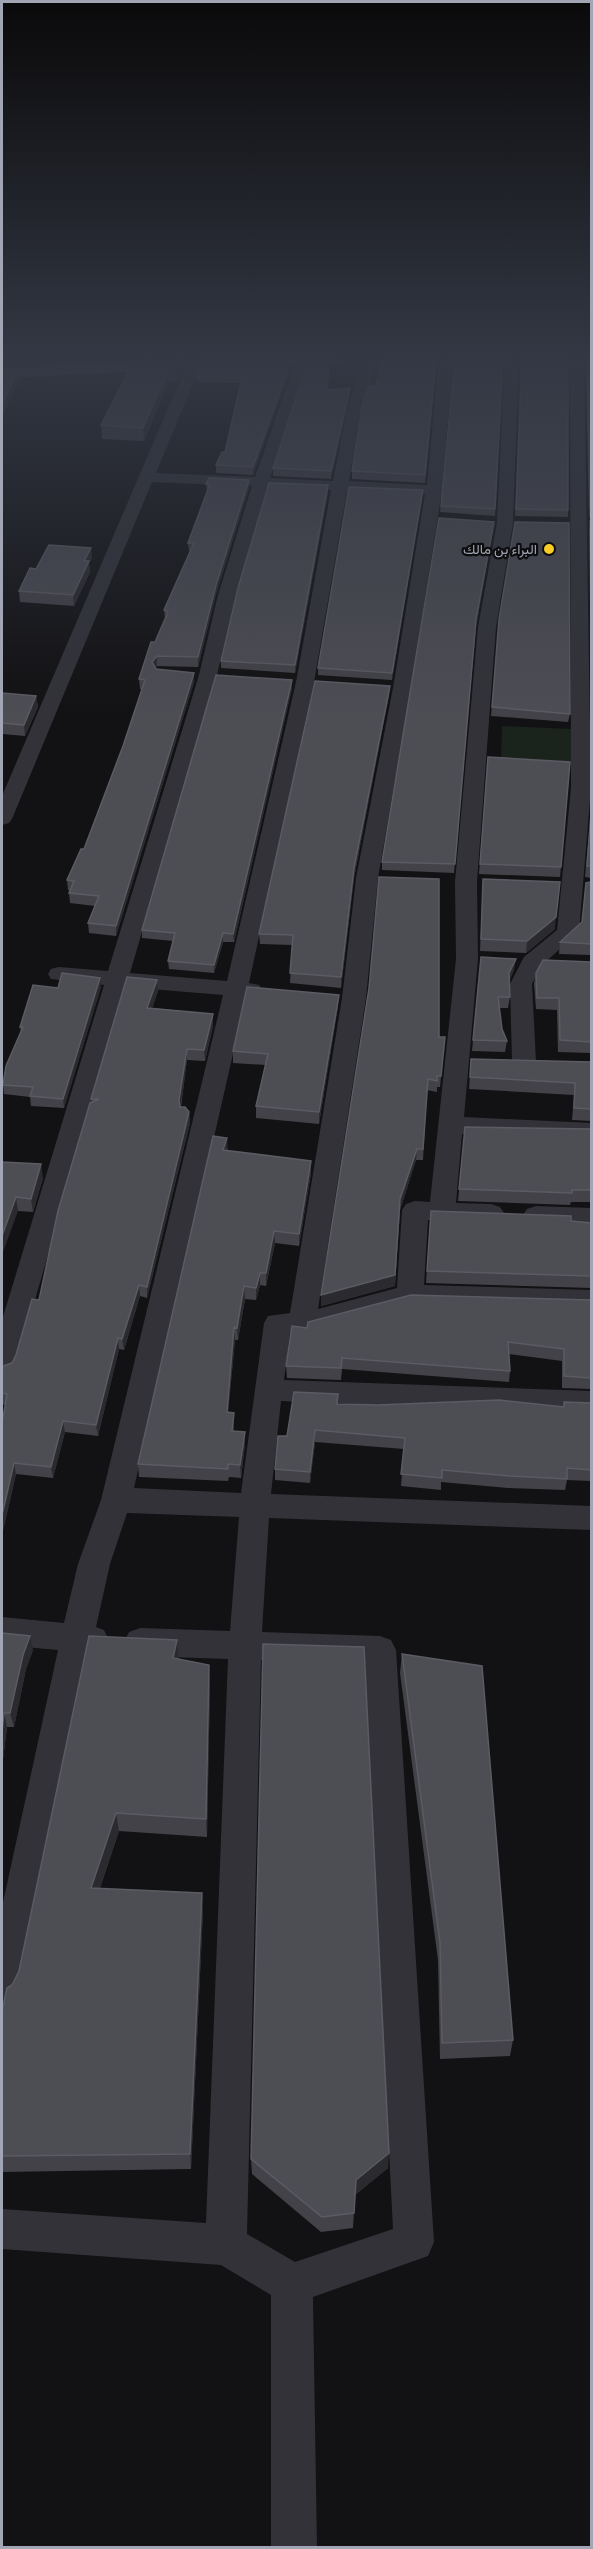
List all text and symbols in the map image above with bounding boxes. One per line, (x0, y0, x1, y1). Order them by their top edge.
place label: البراء بن مالك (463, 541, 537, 558)
marker: البراء بن مالك (542, 542, 556, 556)

